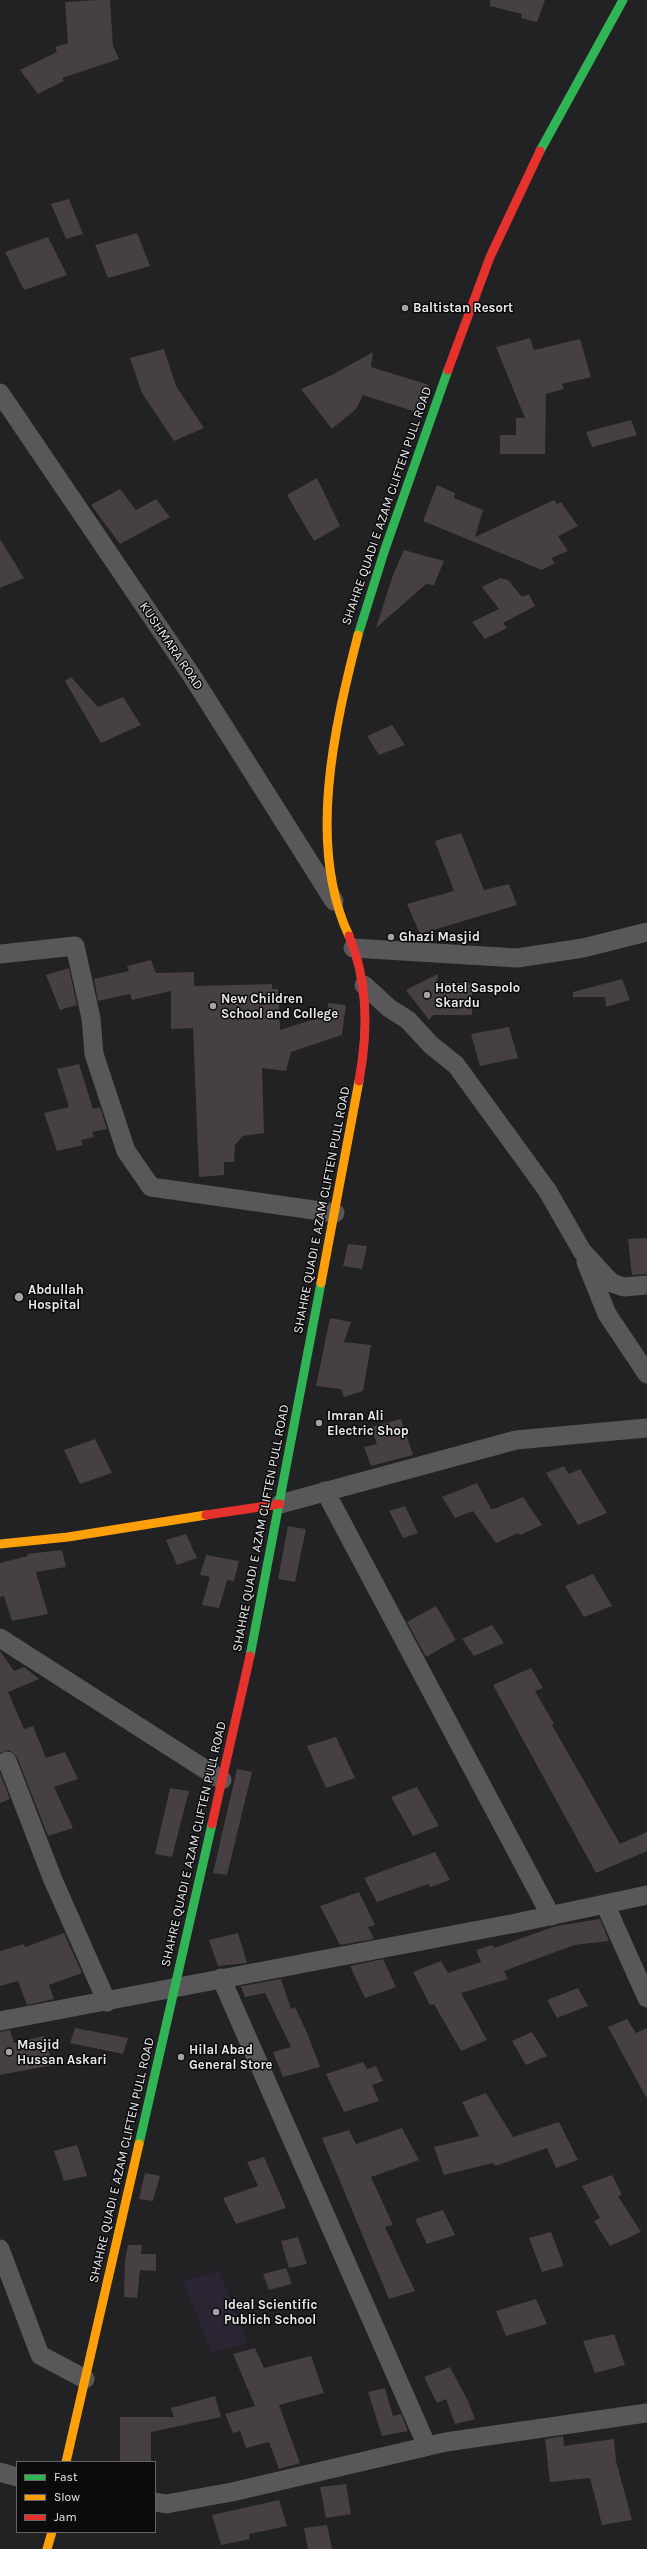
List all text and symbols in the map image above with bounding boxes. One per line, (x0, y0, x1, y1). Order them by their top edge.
place label: Baltistan Resort (413, 300, 513, 316)
marker: Baltistan Resort (400, 303, 410, 313)
street label: SHAHRE QUADI E AZAM CLIFTEN PULL ROAD (339, 385, 435, 627)
street label: KUSHMARA ROAD (136, 599, 206, 693)
place label: Ghazi Masjid (399, 929, 480, 945)
marker: Ghazi Masjid (386, 932, 396, 942)
place label: Hotel Saspolo Skardu (435, 980, 520, 1011)
marker: Hotel Saspolo Skardu (422, 990, 432, 1000)
place label: New Children School and College (221, 991, 338, 1022)
marker: New Children School and College (208, 1001, 218, 1011)
street label: SHAHRE QUADI E AZAM CLIFTEN PULL ROAD (290, 1085, 354, 1335)
place label: Abdullah Hospital (28, 1282, 84, 1313)
marker: Abdullah Hospital (13, 1291, 25, 1303)
street label: SHAHRE QUADI E AZAM CLIFTEN PULL ROAD (229, 1403, 293, 1653)
place label: Imran Ali Electric Shop (327, 1408, 409, 1439)
marker: Imran Ali Electric Shop (314, 1418, 324, 1428)
street label: SHAHRE QUADI E AZAM CLIFTEN PULL ROAD (158, 1720, 230, 1968)
street label: SHAHRE QUADI E AZAM CLIFTEN PULL ROAD (86, 2036, 158, 2284)
place label: Masjid Hussan Askari (17, 2037, 107, 2068)
place label: Hilal Abad General Store (189, 2042, 272, 2073)
marker: Masjid Hussan Askari (4, 2047, 14, 2057)
marker: Hilal Abad General Store (176, 2052, 186, 2062)
place label: Ideal Scientific Publich School (224, 2297, 317, 2328)
marker: Ideal Scientific Publich School (211, 2307, 221, 2317)
legend (16, 2461, 156, 2533)
text: Fast (54, 2470, 77, 2484)
text: Slow (54, 2490, 80, 2504)
text: Jam (54, 2510, 77, 2524)

